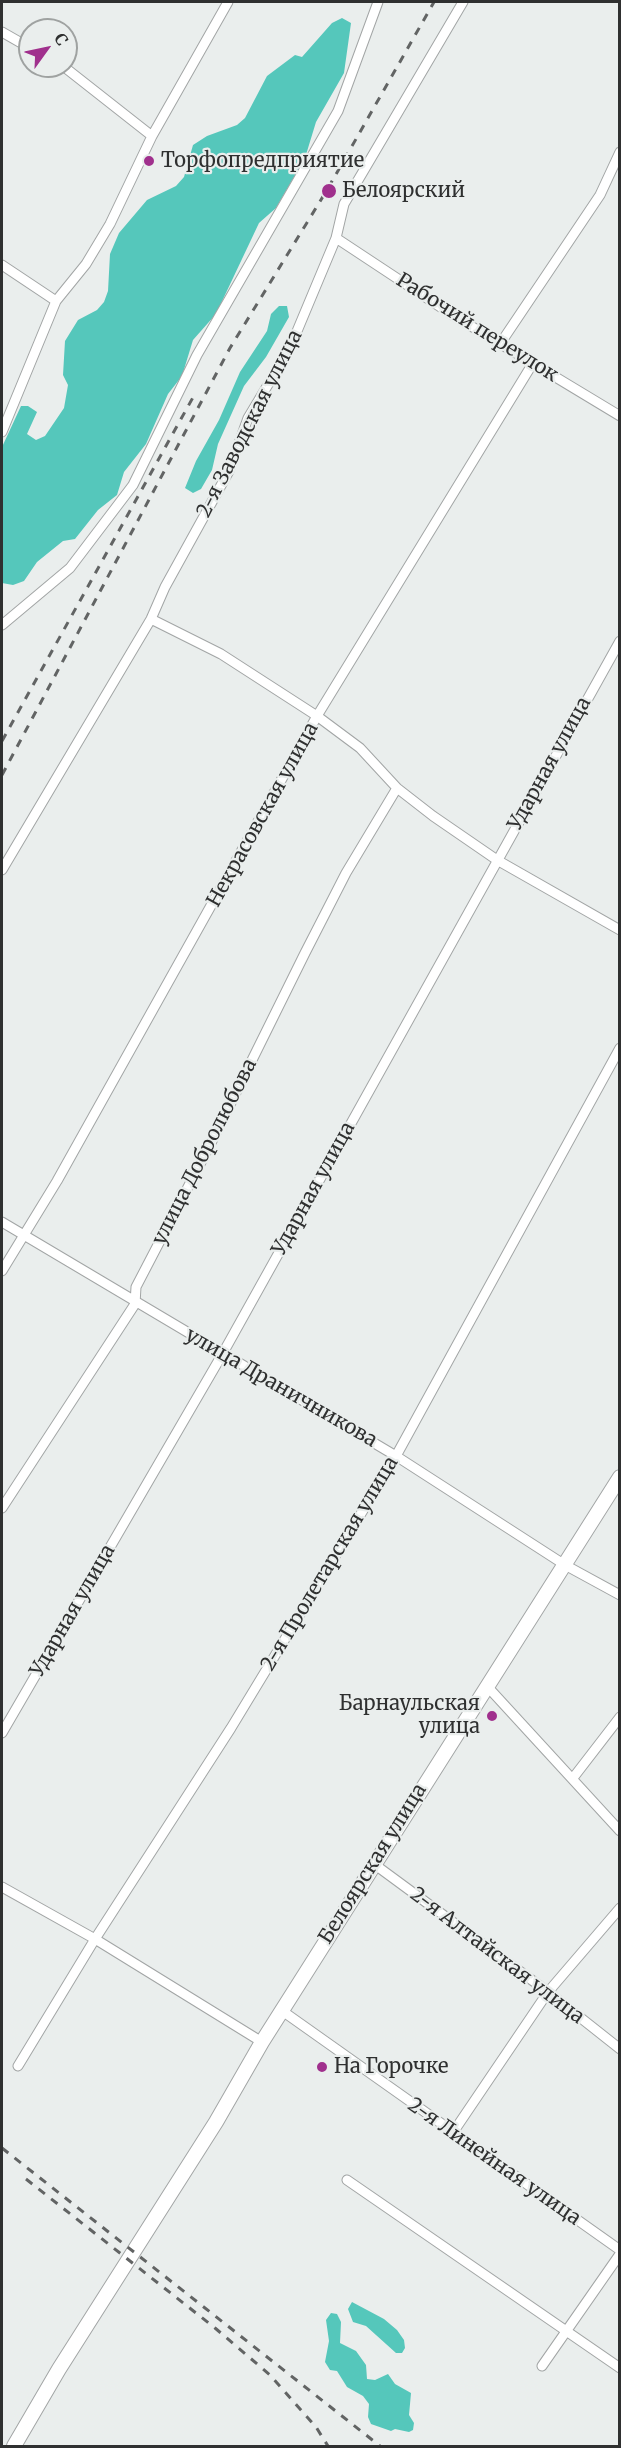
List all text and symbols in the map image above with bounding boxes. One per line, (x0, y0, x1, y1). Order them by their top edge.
north arrow (18, 18, 78, 78)
text: С (50, 29, 73, 49)
place label: Торфопредприятие (161, 149, 364, 173)
marker: Торфопредприятие (142, 154, 156, 168)
place label: Белоярский (342, 179, 465, 203)
marker: Белоярский (320, 182, 338, 200)
street label: Рабочий переулок (392, 269, 562, 387)
street label: 2-я Заводская улица (192, 326, 308, 522)
street label: Ударная улица (503, 693, 597, 835)
street label: Некрасовская улица (202, 719, 324, 911)
street label: улица Добролюбова (148, 1055, 262, 1249)
street label: Ударная улица (267, 1118, 361, 1260)
street label: улица Драничникова (181, 1323, 381, 1453)
street label: 2-я Пролетарская улица (256, 1452, 404, 1676)
street label: Ударная улица (25, 1541, 121, 1681)
place label: Барнаульская улица (339, 1692, 480, 1739)
marker: Барнаульская улица (485, 1709, 499, 1723)
street label: Белоярская улица (314, 1779, 432, 1949)
street label: 2-я Алтайская улица (405, 1883, 589, 2029)
place label: На Горочке (334, 2055, 448, 2079)
marker: На Горочке (315, 2060, 329, 2074)
street label: 2-я Линейная улица (403, 2093, 585, 2231)

